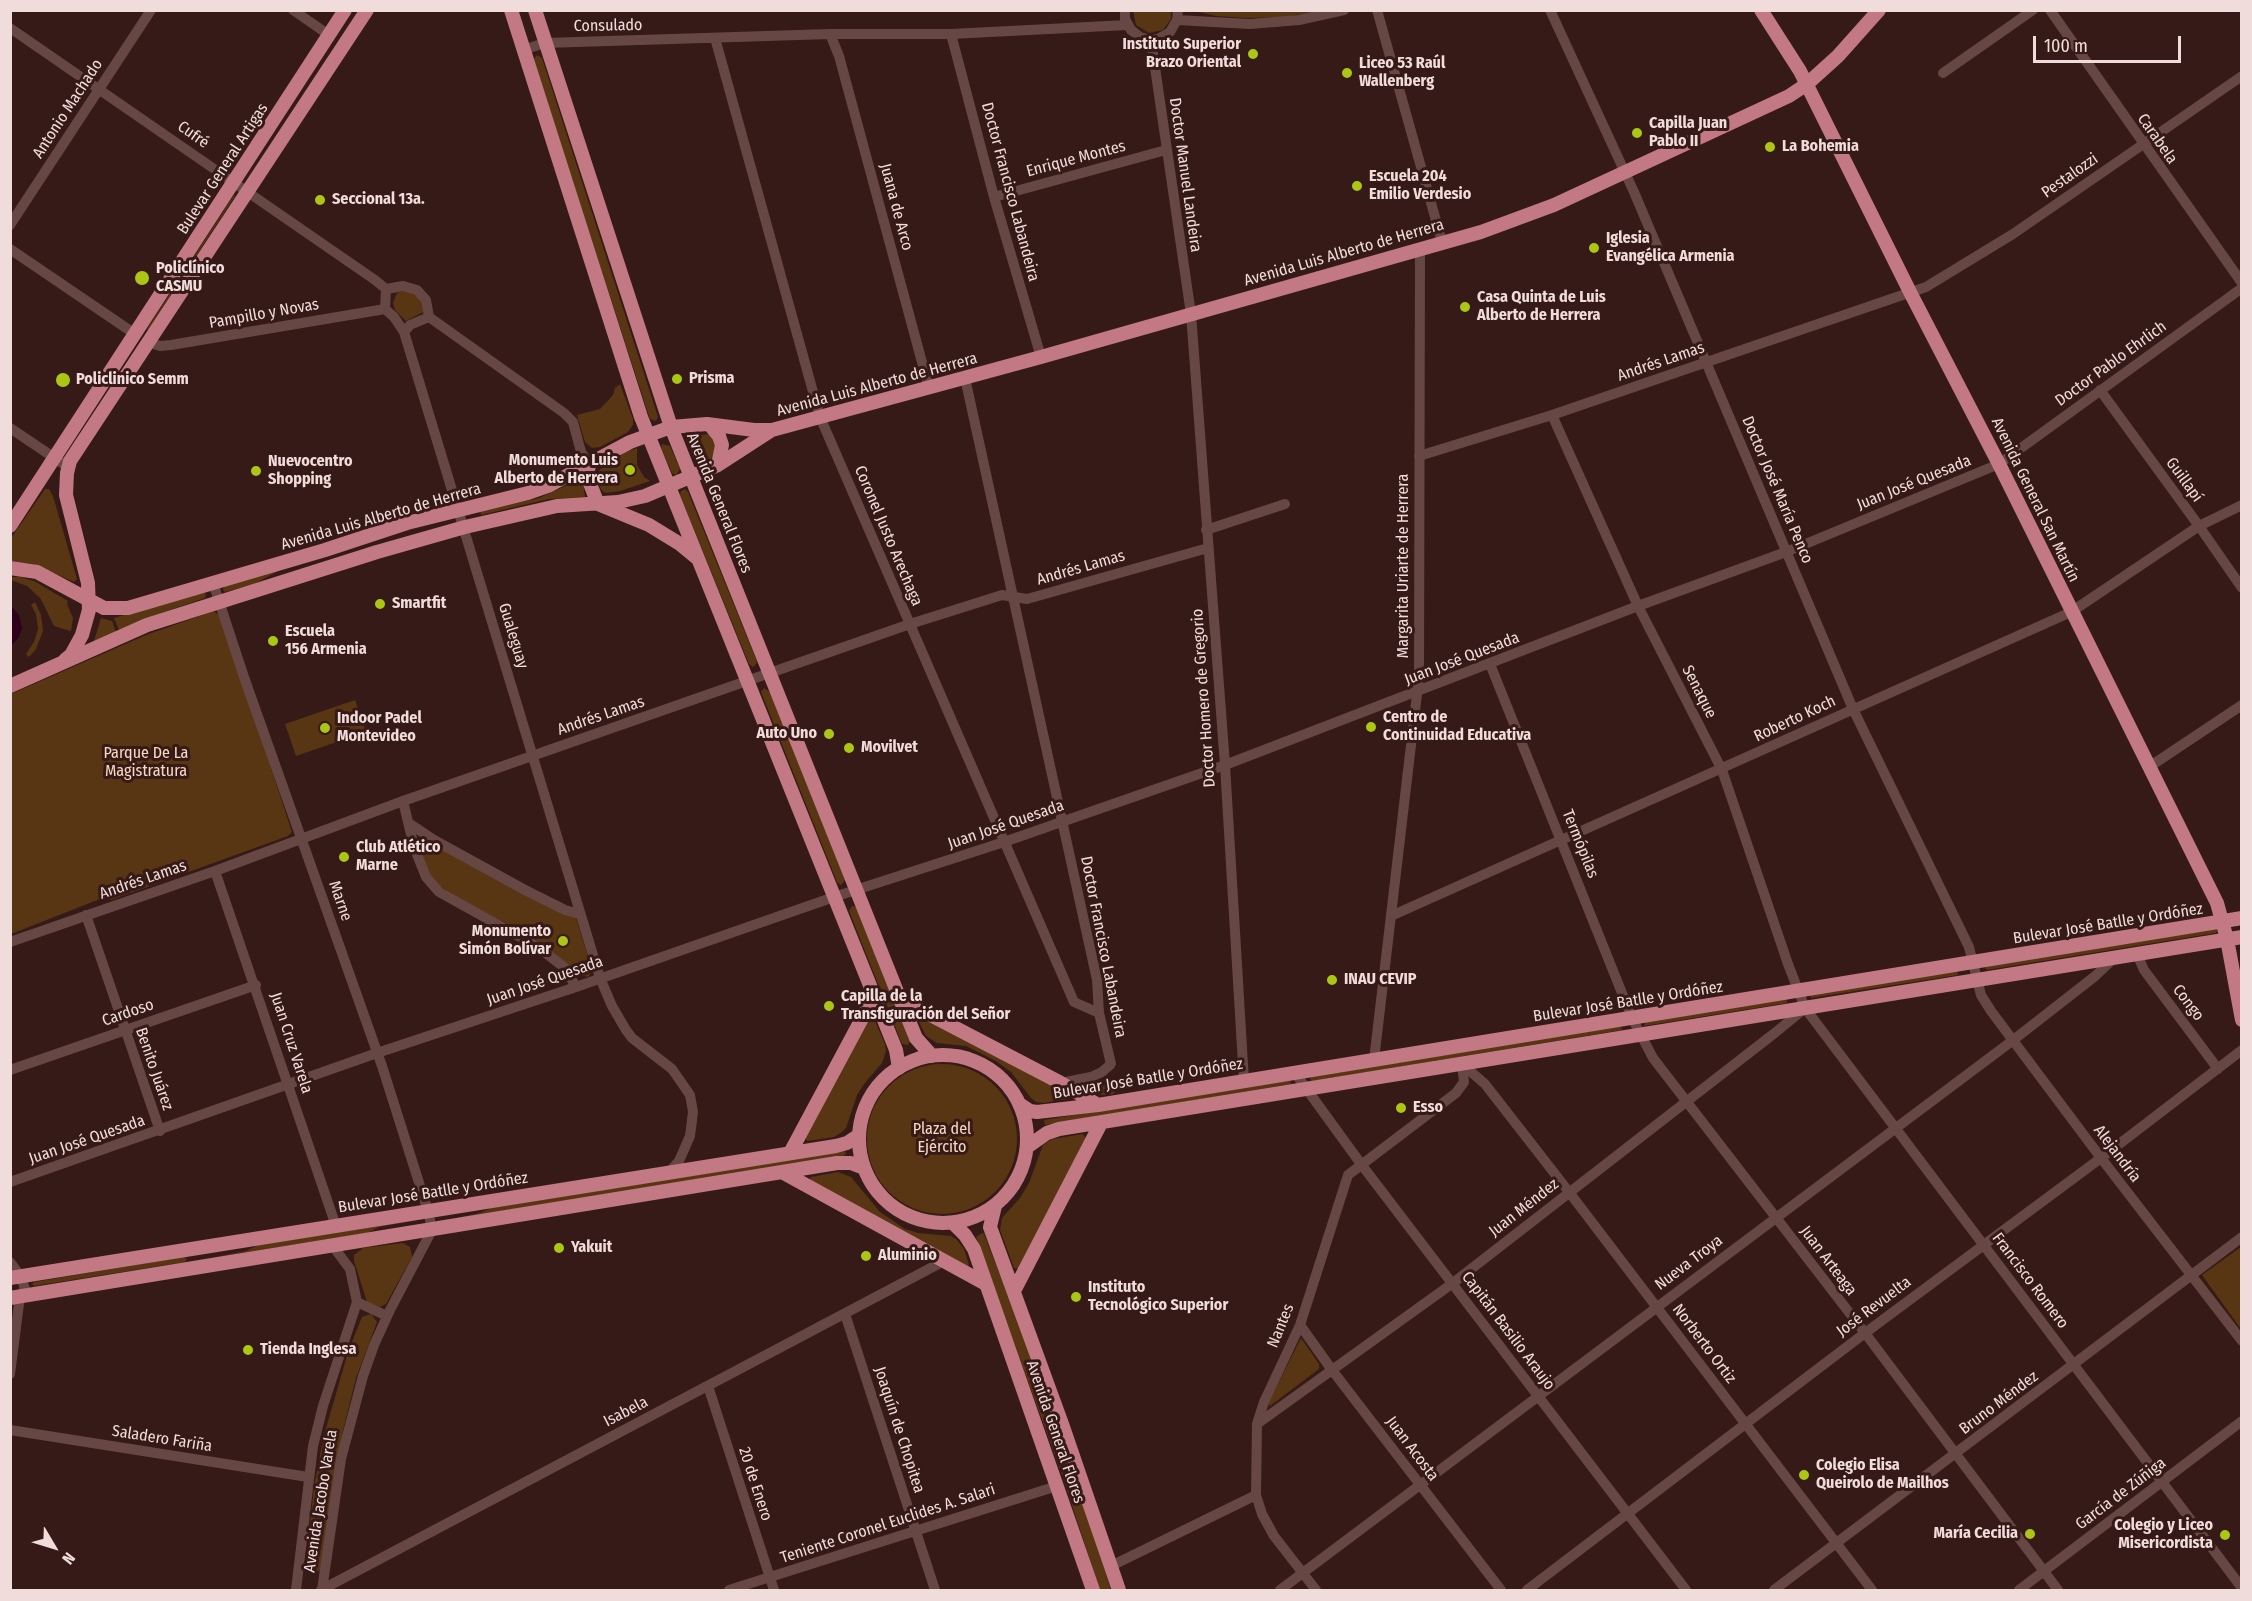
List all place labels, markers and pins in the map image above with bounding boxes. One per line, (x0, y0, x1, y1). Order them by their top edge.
place label: Instituto Superior Brazo Oriental (1123, 35, 1241, 73)
marker: Instituto Superior Brazo Oriental (1246, 47, 1260, 61)
place label: Liceo 53 Raúl Wallenberg (1359, 54, 1445, 92)
marker: Liceo 53 Raúl Wallenberg (1340, 66, 1354, 80)
place label: Capilla Juan Pablo II (1649, 114, 1727, 152)
marker: Capilla Juan Pablo II (1630, 126, 1644, 140)
place label: La Bohemia (1782, 137, 1859, 157)
marker: La Bohemia (1763, 140, 1777, 154)
place label: Escuela 204 Emilio Verdesio (1369, 167, 1471, 205)
marker: Escuela 204 Emilio Verdesio (1350, 179, 1364, 193)
place label: Seccional 13a. (332, 190, 425, 210)
marker: Seccional 13a. (313, 193, 327, 207)
place label: Iglesia Evangélica Armenia (1606, 229, 1734, 267)
marker: Iglesia Evangélica Armenia (1587, 241, 1601, 255)
place label: Policlínico CASMU (156, 259, 224, 297)
marker: Policlínico CASMU (133, 269, 151, 287)
place label: Casa Quinta de Luis Alberto de Herrera (1477, 288, 1606, 326)
marker: Casa Quinta de Luis Alberto de Herrera (1458, 300, 1472, 314)
place label: Prisma (689, 369, 735, 389)
place label: Policlinico Semm (76, 370, 189, 390)
marker: Policlinico Semm (54, 371, 72, 389)
marker: Prisma (670, 372, 684, 386)
place label: Monumento Luis Alberto de Herrera (494, 451, 618, 489)
place label: Nuevocentro Shopping (268, 452, 353, 490)
marker: Monumento Luis Alberto de Herrera (623, 463, 637, 477)
marker: Nuevocentro Shopping (249, 464, 263, 478)
place label: Smartfit (392, 594, 446, 614)
marker: Smartfit (373, 597, 387, 611)
place label: Escuela 156 Armenia (285, 622, 367, 660)
marker: Escuela 156 Armenia (266, 634, 280, 648)
place label: Centro de Continuidad Educativa (1383, 708, 1531, 746)
place label: Indoor Padel Montevideo (337, 709, 422, 747)
marker: Centro de Continuidad Educativa (1364, 720, 1378, 734)
marker: Indoor Padel Montevideo (318, 721, 332, 735)
place label: Auto Uno (756, 724, 817, 744)
marker: Auto Uno (822, 727, 836, 741)
place label: Movilvet (861, 738, 918, 758)
marker: Movilvet (842, 741, 856, 755)
place label: Club Atlético Marne (356, 838, 440, 876)
marker: Club Atlético Marne (337, 850, 351, 864)
place label: Monumento Simón Bolívar (459, 922, 551, 960)
marker: Monumento Simón Bolívar (556, 934, 570, 948)
place label: INAU CEVIP (1344, 970, 1417, 990)
marker: INAU CEVIP (1325, 973, 1339, 987)
place label: Capilla de la Transfiguración del Señor (841, 987, 1010, 1025)
marker: Capilla de la Transfiguración del Señor (822, 999, 836, 1013)
place label: Esso (1413, 1098, 1443, 1118)
marker: Esso (1394, 1101, 1408, 1115)
place label: Yakuit (571, 1238, 612, 1258)
marker: Yakuit (552, 1241, 566, 1255)
place label: Aluminio (878, 1246, 937, 1266)
marker: Aluminio (859, 1249, 873, 1263)
place label: Instituto Tecnológico Superior (1088, 1278, 1228, 1316)
marker: Instituto Tecnológico Superior (1069, 1290, 1083, 1304)
place label: Tienda Inglesa (260, 1340, 356, 1360)
marker: Tienda Inglesa (241, 1343, 255, 1357)
place label: Colegio Elisa Queirolo de Mailhos (1816, 1456, 1949, 1494)
marker: Colegio Elisa Queirolo de Mailhos (1797, 1468, 1811, 1482)
place label: Colegio y Liceo Misericordista (2114, 1516, 2213, 1554)
place label: María Cecilia (1933, 1524, 2018, 1544)
marker: María Cecilia (2023, 1527, 2037, 1541)
marker: Colegio y Liceo Misericordista (2218, 1528, 2232, 1542)

